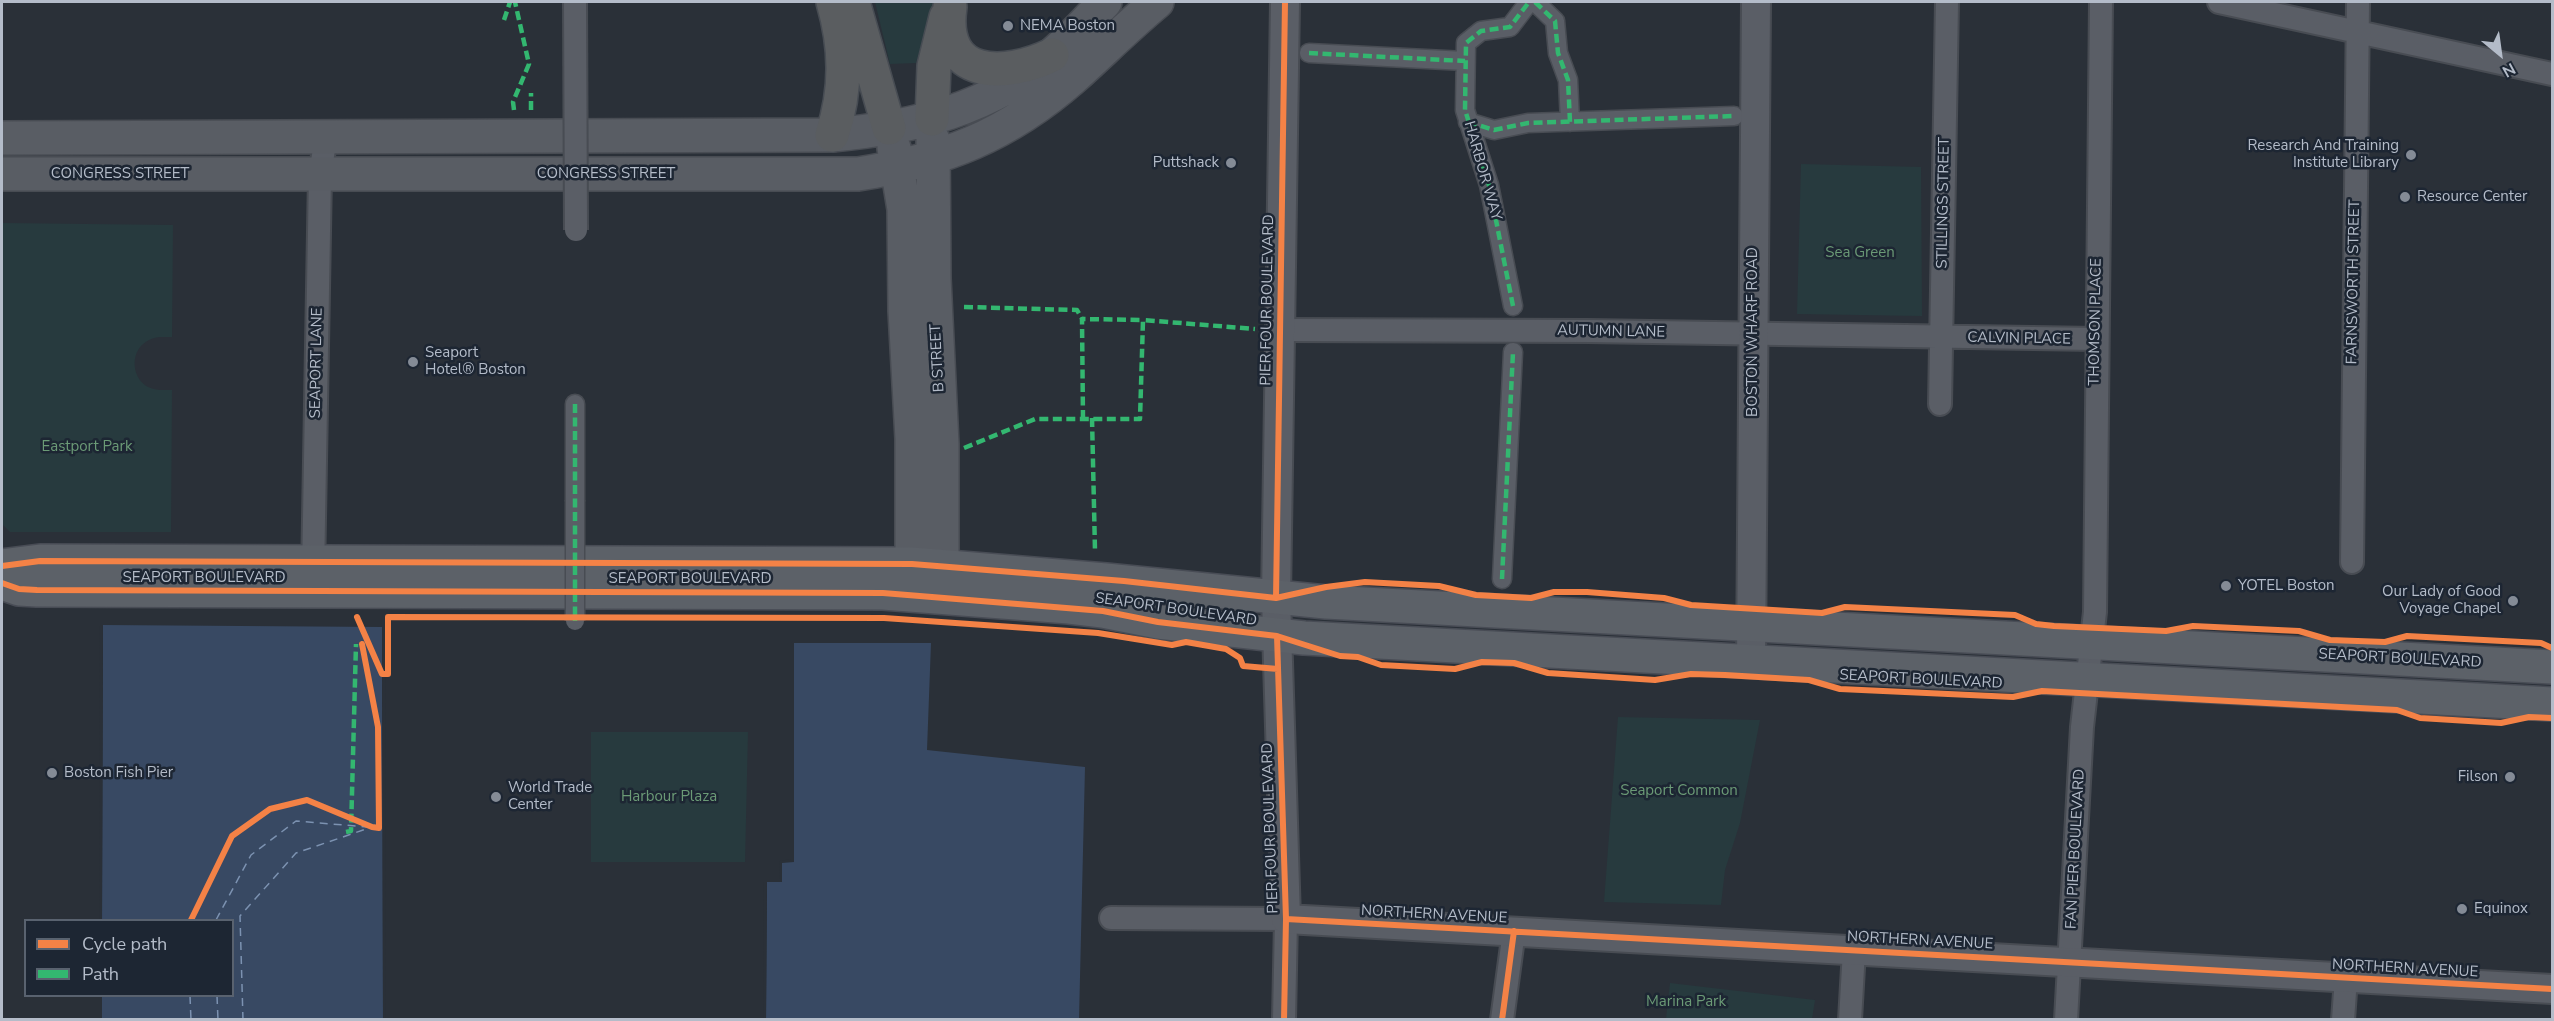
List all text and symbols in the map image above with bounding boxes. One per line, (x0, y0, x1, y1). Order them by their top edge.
place label: NEMA Boston (1020, 17, 1115, 35)
marker: NEMA Boston (1001, 19, 1015, 33)
north arrow (2470, 24, 2530, 84)
text: N (2498, 57, 2519, 82)
street label: HARBOR WAY (1459, 119, 1505, 223)
street label: STILLINGS STREET (1934, 137, 1954, 269)
place label: Research And Training Institute Library (2247, 137, 2399, 172)
marker: Research And Training Institute Library (2404, 148, 2418, 162)
place label: Puttshack (1153, 154, 1219, 172)
marker: Puttshack (1224, 156, 1238, 170)
street label: CONGRESS STREET (51, 165, 189, 183)
street label: CONGRESS STREET (537, 165, 675, 183)
place label: Resource Center (2417, 188, 2527, 206)
marker: Resource Center (2398, 190, 2412, 204)
street label: FARNSWORTH STREET (2344, 200, 2364, 364)
street label: PIER FOUR BOULEVARD (1258, 214, 1278, 386)
park label: Sea Green (1825, 244, 1895, 262)
street label: BOSTON WHARF ROAD (1744, 247, 1762, 417)
street label: THOMSON PLACE (2086, 258, 2106, 386)
street label: SEAPORT LANE (307, 307, 327, 419)
street label: AUTUMN LANE (1557, 322, 1665, 342)
street label: B STREET (927, 323, 949, 393)
street label: CALVIN PLACE (1967, 329, 2071, 349)
place label: Seaport Hotel® Boston (425, 344, 526, 379)
marker: Seaport Hotel® Boston (406, 355, 420, 369)
park label: Eastport Park (42, 438, 132, 456)
street label: SEAPORT BOULEVARD (122, 569, 286, 587)
street label: SEAPORT BOULEVARD (608, 570, 772, 588)
place label: YOTEL Boston (2238, 577, 2335, 595)
marker: YOTEL Boston (2219, 579, 2233, 593)
place label: Our Lady of Good Voyage Chapel (2382, 583, 2501, 618)
street label: SEAPORT BOULEVARD (1094, 590, 1258, 630)
marker: Our Lady of Good Voyage Chapel (2506, 594, 2520, 608)
street label: SEAPORT BOULEVARD (2318, 646, 2482, 672)
street label: SEAPORT BOULEVARD (1839, 667, 2003, 693)
street label: PIER FOUR BOULEVARD (1259, 742, 1283, 914)
place label: Boston Fish Pier (64, 764, 173, 782)
marker: Boston Fish Pier (45, 766, 59, 780)
place label: Filson (2458, 768, 2498, 786)
street label: FAN PIER BOULEVARD (2063, 769, 2089, 929)
marker: Filson (2503, 770, 2517, 784)
place label: World Trade Center (508, 779, 592, 814)
park label: Seaport Common (1620, 782, 1738, 800)
park label: Harbour Plaza (621, 788, 717, 806)
marker: World Trade Center (489, 790, 503, 804)
place label: Equinox (2474, 900, 2528, 918)
street label: NORTHERN AVENUE (1360, 902, 1508, 928)
marker: Equinox (2455, 902, 2469, 916)
legend (24, 919, 234, 997)
street label: NORTHERN AVENUE (1846, 928, 1994, 954)
text: Cycle path (82, 932, 167, 956)
street label: NORTHERN AVENUE (2331, 956, 2479, 982)
text: Path (82, 962, 119, 986)
park label: Marina Park (1646, 993, 1726, 1011)

